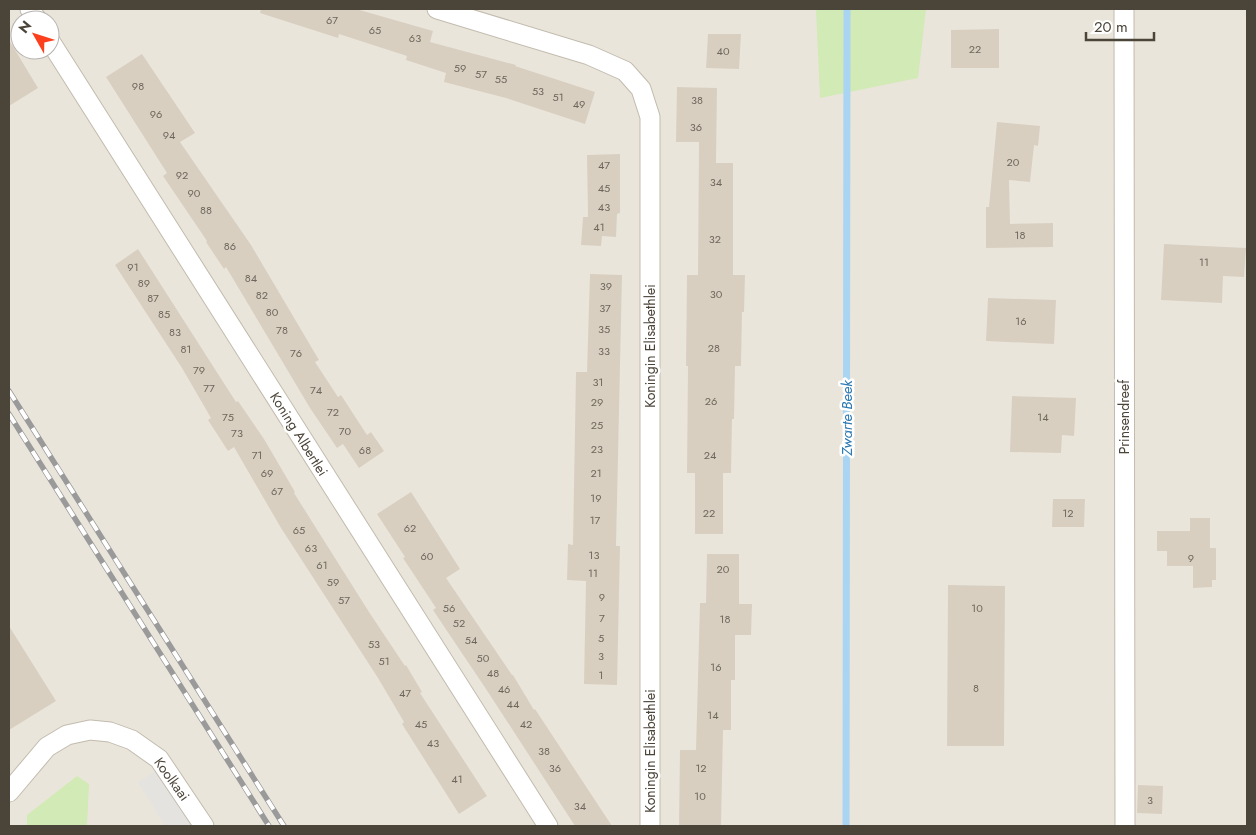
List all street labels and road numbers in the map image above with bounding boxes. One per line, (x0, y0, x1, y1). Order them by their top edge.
street label: Koningin Elisabethlei (640, 284, 660, 408)
street label: Prinsendreef (1114, 379, 1134, 454)
street label: Koning Albertlei (265, 388, 333, 480)
street label: Koningin Elisabethlei (640, 689, 660, 813)
street label: Koolkaai (149, 753, 195, 805)

